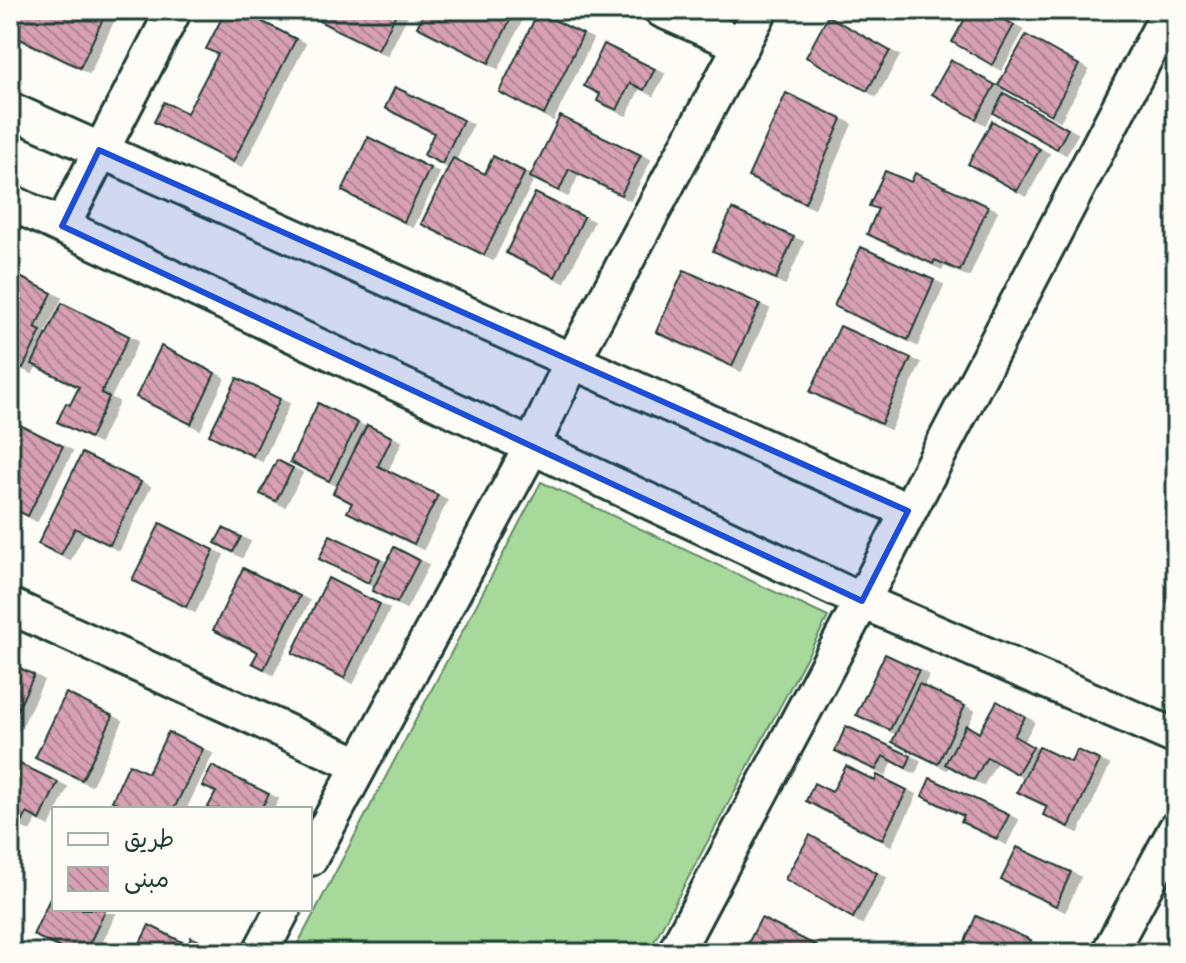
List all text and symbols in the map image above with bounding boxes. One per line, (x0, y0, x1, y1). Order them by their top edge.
legend (52, 807, 312, 911)
text: طريق (124, 823, 174, 853)
text: مبنى (124, 863, 169, 894)

